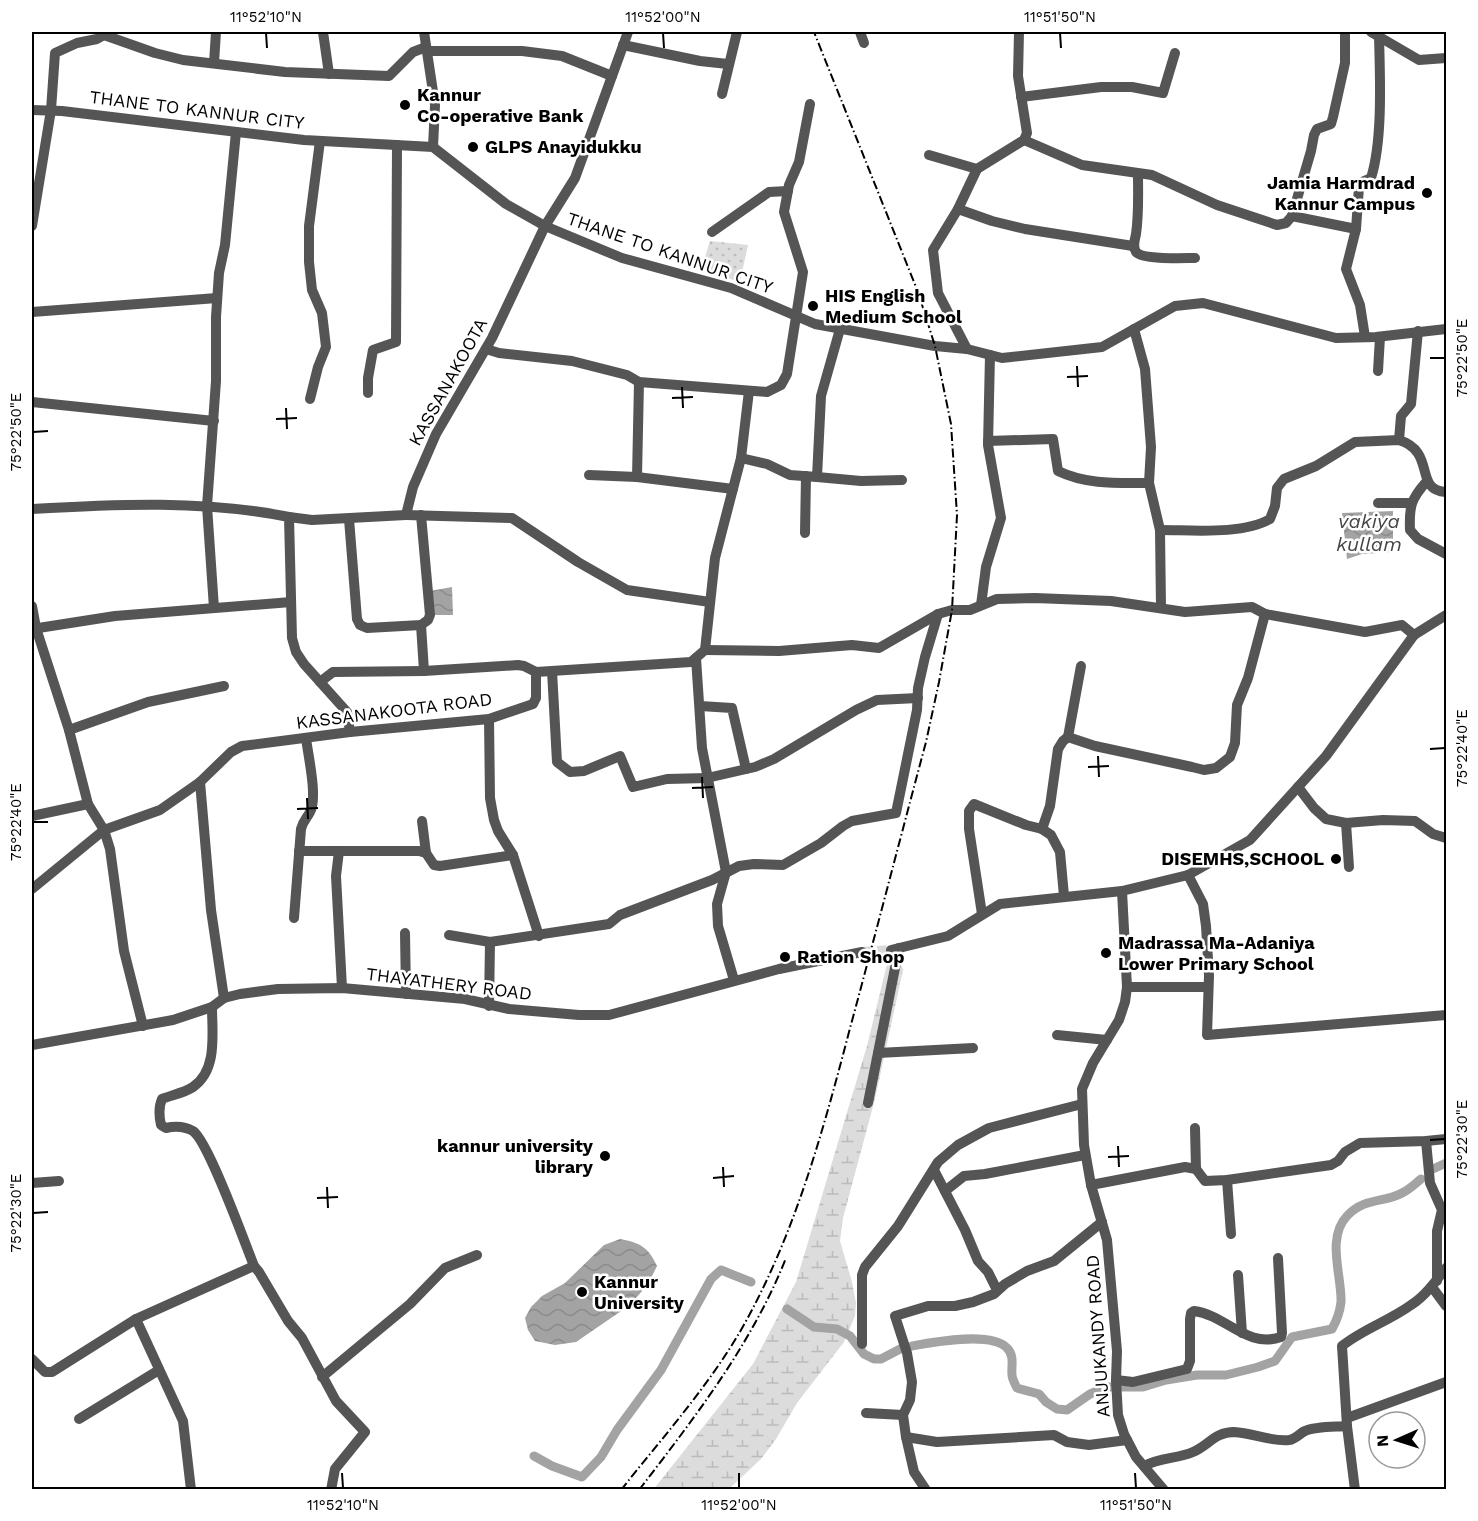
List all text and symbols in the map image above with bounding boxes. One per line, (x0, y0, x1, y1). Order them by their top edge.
text: 11°52'10"N (230, 8, 302, 26)
text: 11°52'00"N (625, 8, 701, 26)
text: 11°51'50"N (1024, 8, 1096, 26)
place label: Kannur Co-operative Bank (417, 84, 584, 126)
street label: THANE TO KANNUR CITY (88, 86, 306, 133)
marker: Kannur Co-operative Bank (398, 98, 412, 112)
place label: GLPS Anayidukku (485, 136, 642, 157)
marker: GLPS Anayidukku (466, 140, 480, 154)
place label: Jamia Harmdrad Kannur Campus (1267, 172, 1415, 214)
marker: Jamia Harmdrad Kannur Campus (1420, 186, 1434, 200)
street label: THANE TO KANNUR CITY (565, 207, 776, 298)
place label: HIS English Medium School (825, 285, 962, 327)
marker: HIS English Medium School (806, 299, 820, 313)
street label: KASSANAKOOTA (404, 314, 491, 449)
text: 75°22'50"E (1453, 319, 1471, 397)
text: 75°22'50"E (7, 393, 25, 471)
water label: vakiya kullam (1336, 509, 1402, 556)
street label: KASSANAKOOTA ROAD (295, 688, 493, 733)
text: 75°22'40"E (1453, 709, 1471, 787)
text: 75°22'40"E (7, 783, 25, 861)
place label: DISEMHS,SCHOOL (1161, 848, 1324, 869)
marker: DISEMHS,SCHOOL (1329, 852, 1343, 866)
place label: Madrassa Ma-Adaniya Lower Primary School (1118, 932, 1315, 974)
place label: Ration Shop (797, 946, 905, 967)
marker: Madrassa Ma-Adaniya Lower Primary School (1099, 946, 1113, 960)
marker: Ration Shop (778, 950, 792, 964)
street label: THAYATHERY ROAD (365, 963, 533, 1004)
text: 75°22'30"E (1453, 1100, 1471, 1178)
place label: kannur university library (437, 1135, 594, 1177)
marker: kannur university library (598, 1149, 612, 1163)
text: 75°22'30"E (7, 1174, 25, 1252)
street label: ANJUKANDY ROAD (1081, 1254, 1114, 1418)
place label: Kannur University (594, 1271, 685, 1313)
marker: Kannur University (575, 1285, 589, 1299)
north arrow (1367, 1410, 1427, 1470)
text: N (1373, 1434, 1392, 1447)
text: 11°52'10"N (307, 1496, 379, 1514)
text: 11°52'00"N (701, 1496, 777, 1514)
text: 11°51'50"N (1100, 1496, 1172, 1514)

